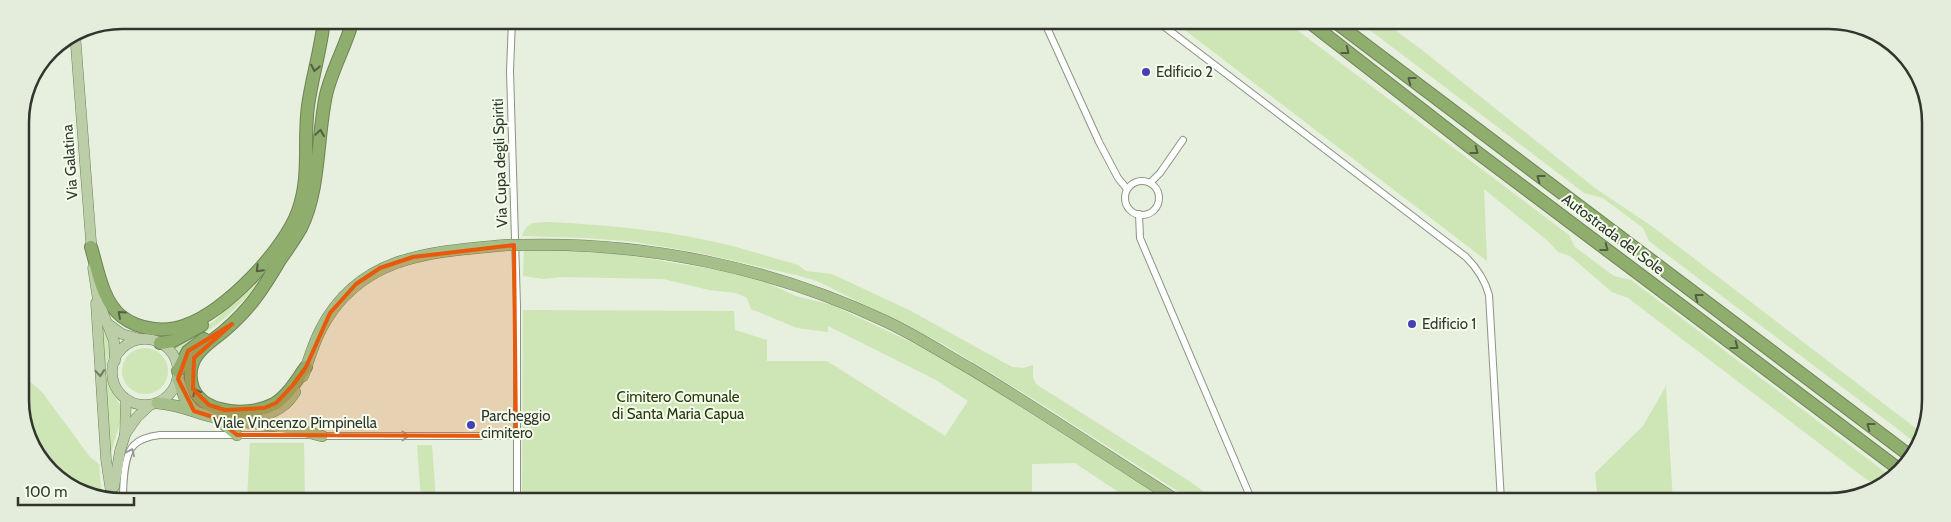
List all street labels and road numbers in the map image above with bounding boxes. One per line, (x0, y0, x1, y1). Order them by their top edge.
street label: Via Cupa degli Spiriti (489, 98, 511, 228)
street label: Via Galatina (58, 123, 82, 200)
street label: Autostrada del Sole (1558, 190, 1668, 278)
street label: Viale Vincenzo Pimpinella (213, 414, 378, 432)

